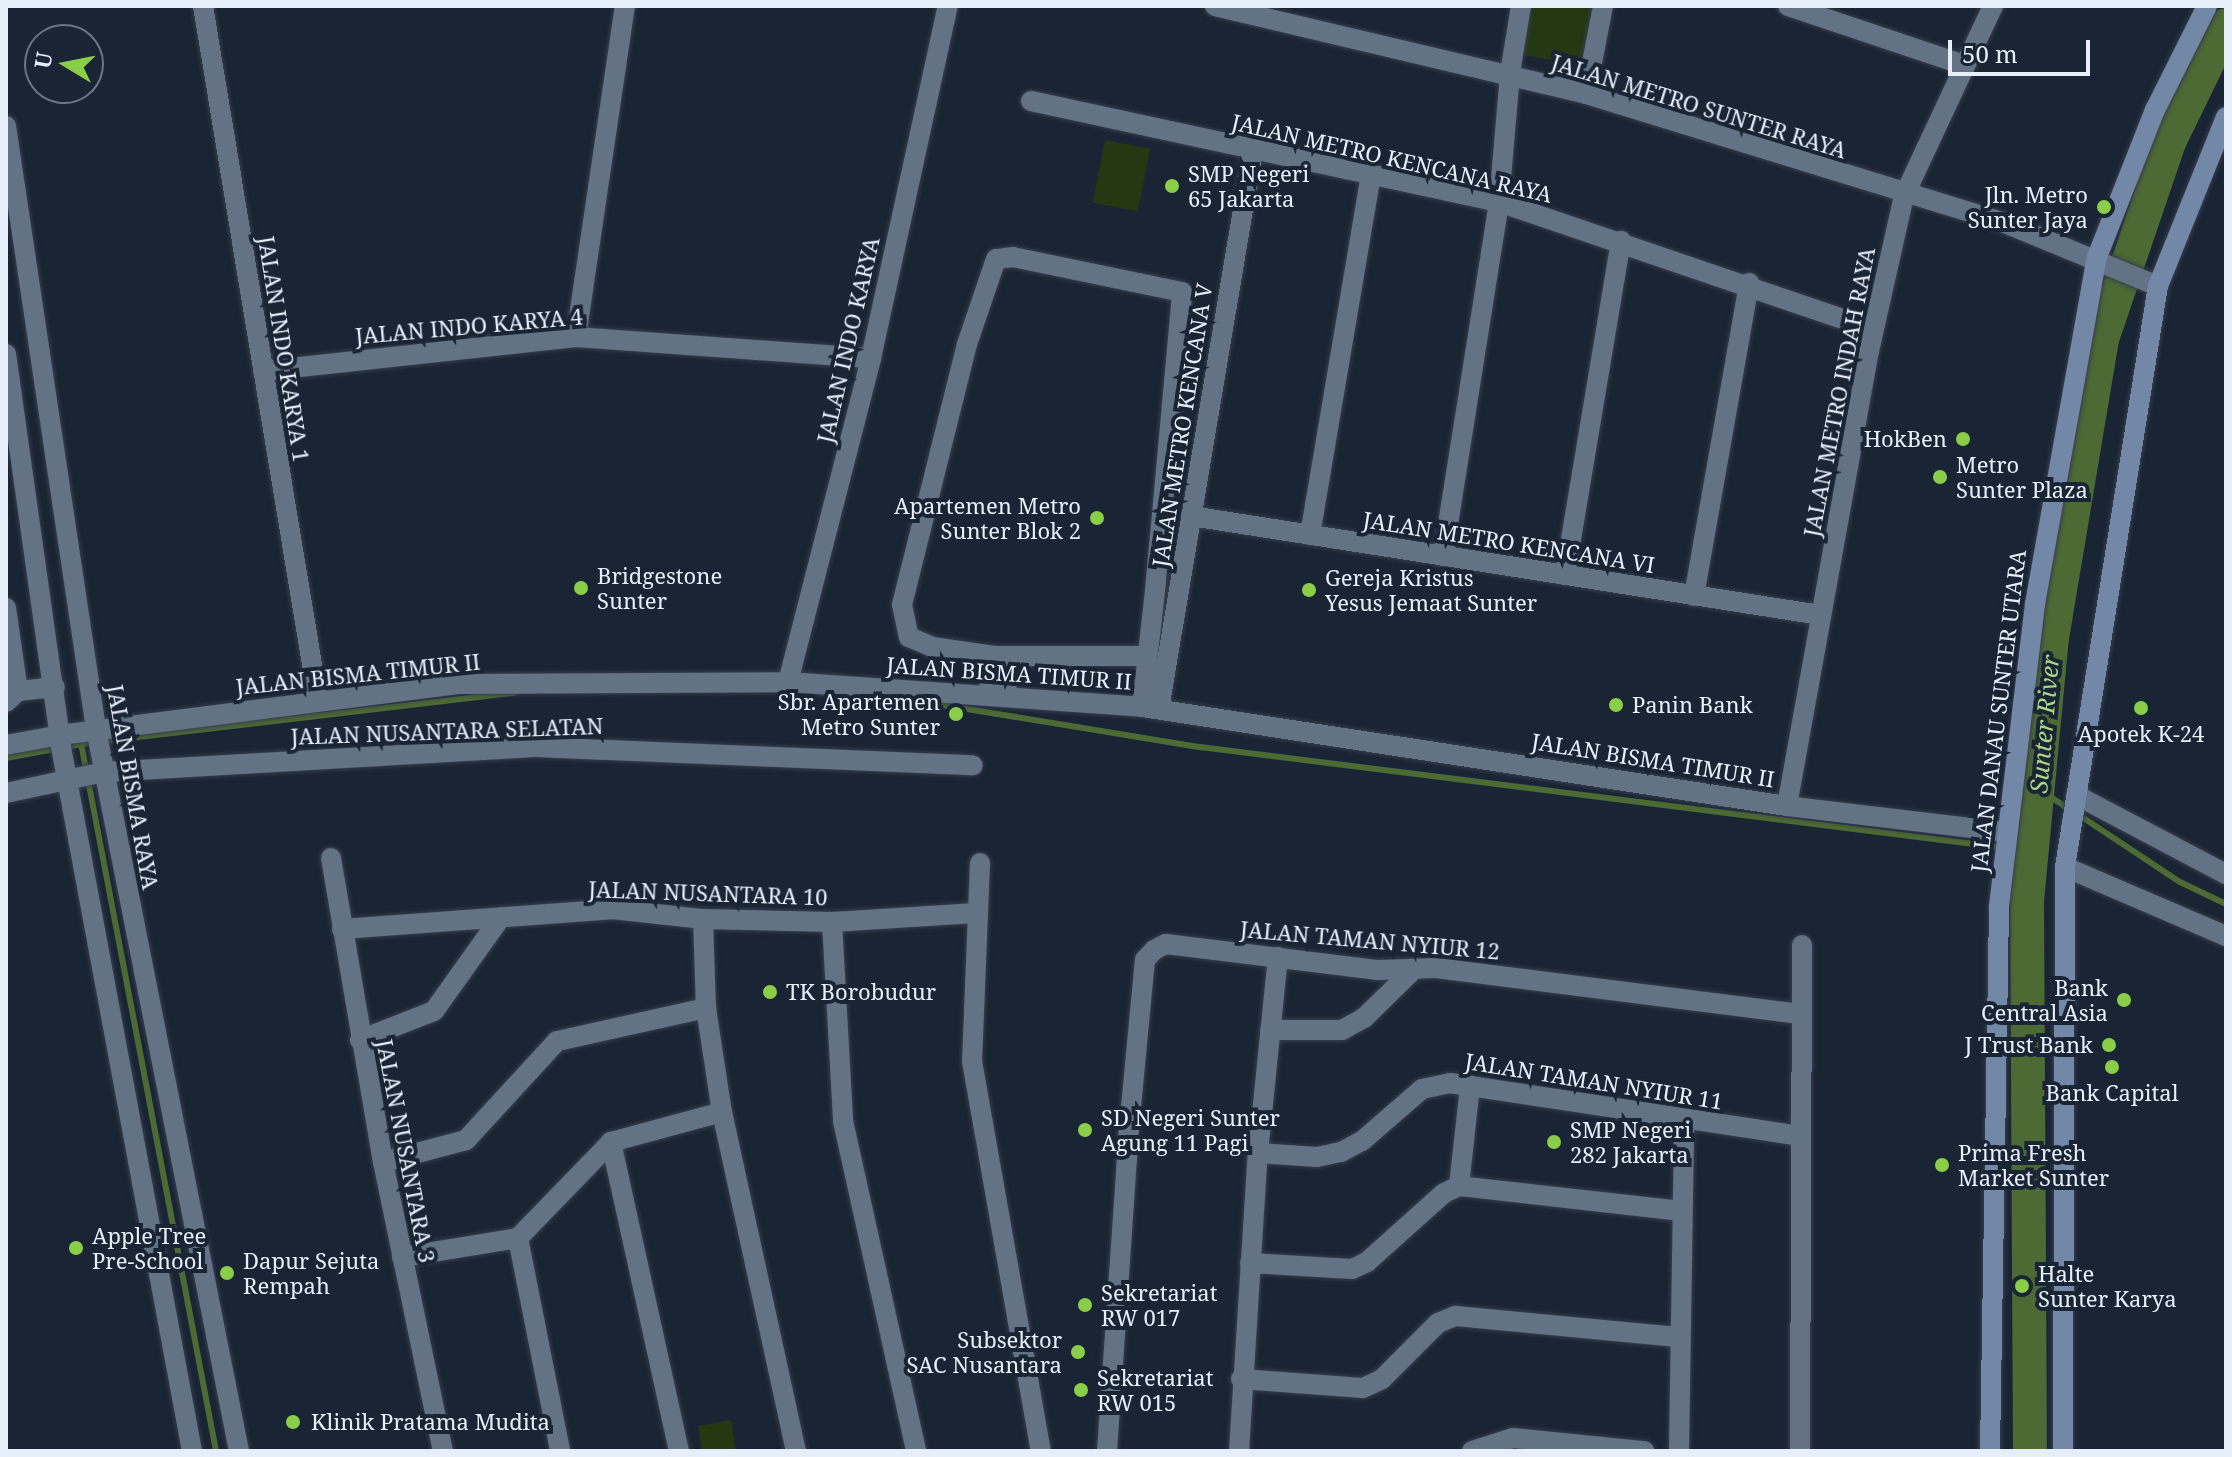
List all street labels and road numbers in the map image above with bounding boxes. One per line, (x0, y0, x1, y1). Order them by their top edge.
street label: JALAN METRO SUNTER RAYA (1548, 49, 1850, 163)
street label: JALAN METRO KENCANA RAYA (1229, 108, 1555, 208)
street label: JALAN INDO KARYA 1 (253, 234, 315, 464)
street label: JALAN INDO KARYA (811, 235, 885, 445)
street label: JALAN METRO INDAH RAYA (1798, 245, 1880, 539)
street label: JALAN METRO KENCANA V (1147, 281, 1217, 569)
street label: JALAN INDO KARYA 4 (354, 303, 584, 349)
street label: JALAN METRO KENCANA VI (1361, 506, 1657, 578)
street label: JALAN DANAU SUNTER UTARA (1965, 548, 2031, 874)
street label: JALAN BISMA TIMUR II (234, 648, 482, 700)
street label: JALAN BISMA TIMUR II (886, 651, 1132, 695)
street label: JALAN BISMA RAYA (102, 683, 164, 891)
street label: JALAN NUSANTARA SELATAN (290, 712, 604, 750)
street label: JALAN BISMA TIMUR II (1530, 728, 1776, 792)
street label: JALAN NUSANTARA 10 (588, 876, 828, 910)
street label: JALAN TAMAN NYIUR 12 (1239, 915, 1501, 965)
street label: JALAN NUSANTARA 3 (371, 1037, 441, 1265)
street label: JALAN TAMAN NYIUR 11 (1463, 1048, 1725, 1114)

